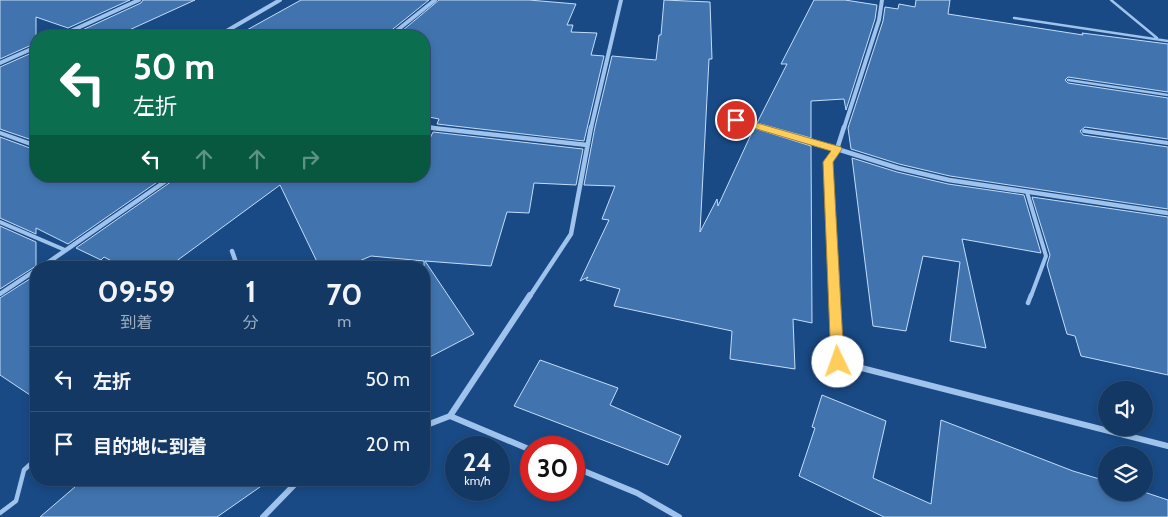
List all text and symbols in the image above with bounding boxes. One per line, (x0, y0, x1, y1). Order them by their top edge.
text: 50 m (133, 45, 215, 88)
icon: left (50, 50, 115, 115)
text: 左折 (133, 93, 177, 120)
pin (715, 99, 757, 141)
icon: arrive (722, 106, 750, 134)
icon: left (137, 145, 165, 173)
icon: ahead (190, 145, 218, 173)
icon: ahead (243, 145, 271, 173)
icon: right (296, 145, 324, 173)
text: 09:59 (98, 273, 175, 310)
text: 1 (245, 273, 256, 310)
text: 70 (326, 276, 362, 313)
text: m (337, 312, 351, 331)
text: 到着 (120, 313, 152, 332)
text: 分 (243, 313, 259, 332)
position arrow (811, 335, 863, 387)
icon: left (50, 365, 78, 393)
text: 50 m (366, 368, 410, 391)
text: 左折 (93, 370, 131, 393)
map controls (1098, 381, 1153, 501)
button: sound (1098, 381, 1153, 436)
icon: arrive (50, 430, 78, 458)
text: 20 m (366, 433, 410, 456)
text: 目的地に到着 (93, 435, 207, 458)
speed limit sign: 30 (520, 436, 585, 501)
button: layers (1098, 446, 1153, 501)
text: 24 (463, 447, 492, 477)
text: km/h (464, 473, 491, 488)

